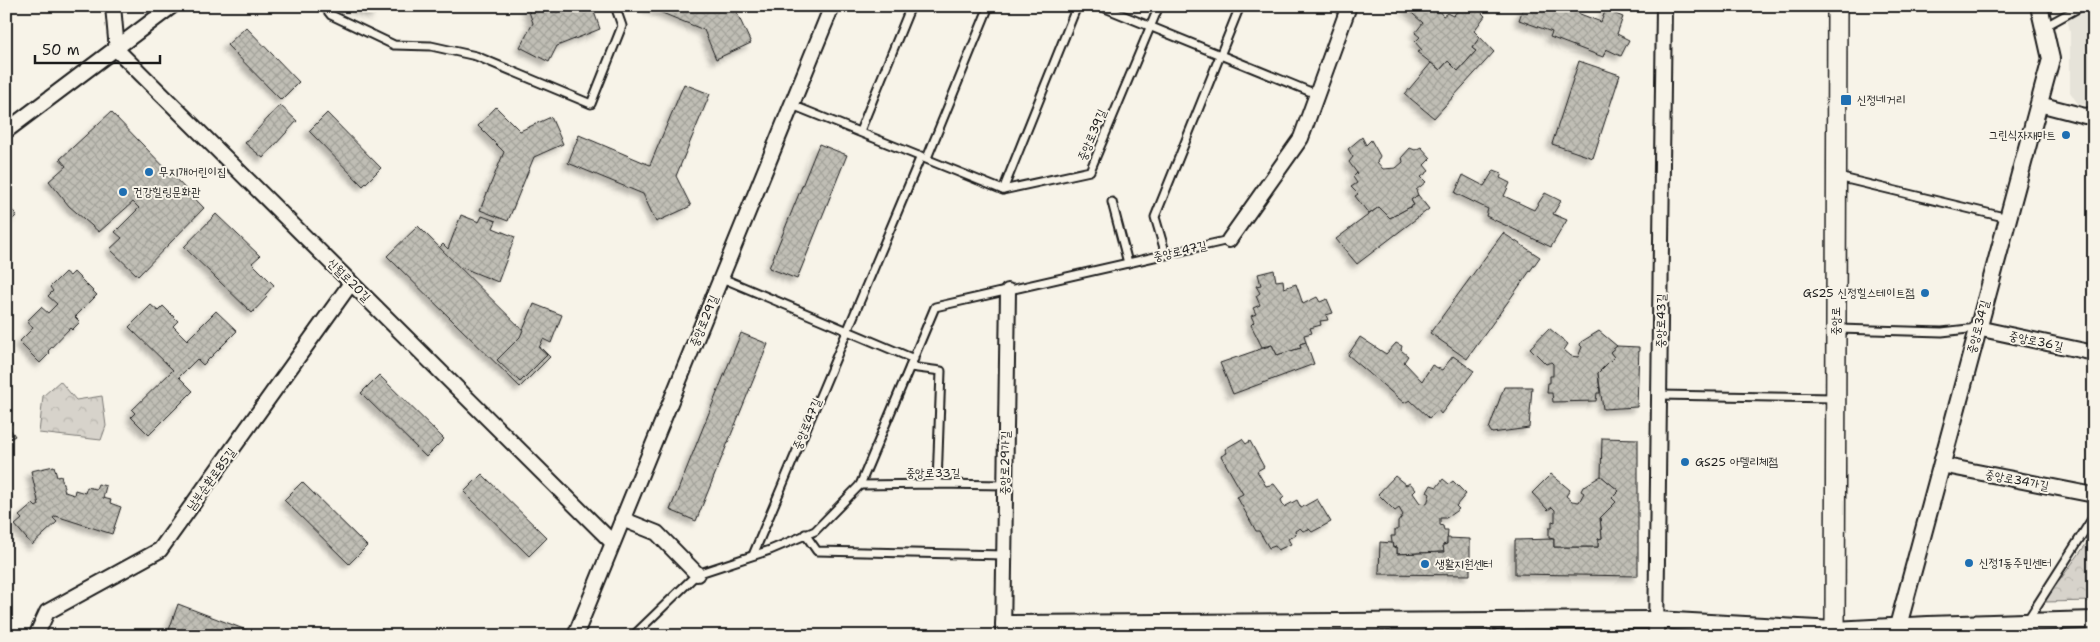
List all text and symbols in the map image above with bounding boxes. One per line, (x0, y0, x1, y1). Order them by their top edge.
scale bar (35, 32, 160, 64)
text: 50 m (42, 40, 80, 60)
place label: 신정네거리 (1857, 92, 1905, 108)
marker: 신정네거리 (1839, 93, 1853, 107)
street label: 중앙로39길 (1074, 106, 1110, 163)
place label: 그린식자재마트 (1988, 127, 2056, 143)
marker: 그린식자재마트 (2060, 129, 2072, 141)
place label: 무지개어린이집 (159, 164, 227, 180)
marker: 무지개어린이집 (143, 166, 155, 178)
place label: 건강힐링문화관 (133, 184, 201, 200)
marker: 건강힐링문화관 (117, 186, 129, 198)
street label: 중앙로47길 (1152, 237, 1209, 265)
street label: 신월로20길 (324, 255, 374, 305)
place label: GS25 신정힐스테이트점 (1803, 285, 1915, 301)
marker: GS25 신정힐스테이트점 (1919, 287, 1931, 299)
street label: 중앙로29길 (686, 292, 722, 349)
street label: 중앙로43길 (1653, 293, 1669, 348)
street label: 중앙로34길 (1963, 298, 1993, 356)
street label: 중앙로 (1828, 307, 1844, 335)
street label: 중앙로36길 (2007, 327, 2065, 355)
street label: 중앙로47길 (789, 395, 825, 452)
street label: 중앙로29가길 (996, 430, 1014, 495)
street label: 남부순환로85길 (183, 444, 239, 513)
place label: GS25 아델리체점 (1695, 454, 1778, 470)
marker: GS25 아델리체점 (1679, 456, 1691, 468)
street label: 중앙로33길 (906, 465, 961, 481)
street label: 중앙로34가길 (1984, 466, 2051, 494)
place label: 신정1동주민센터 (1979, 555, 2052, 571)
place label: 생활지원센터 (1435, 556, 1493, 572)
marker: 신정1동주민센터 (1963, 557, 1975, 569)
marker: 생활지원센터 (1419, 558, 1431, 570)

